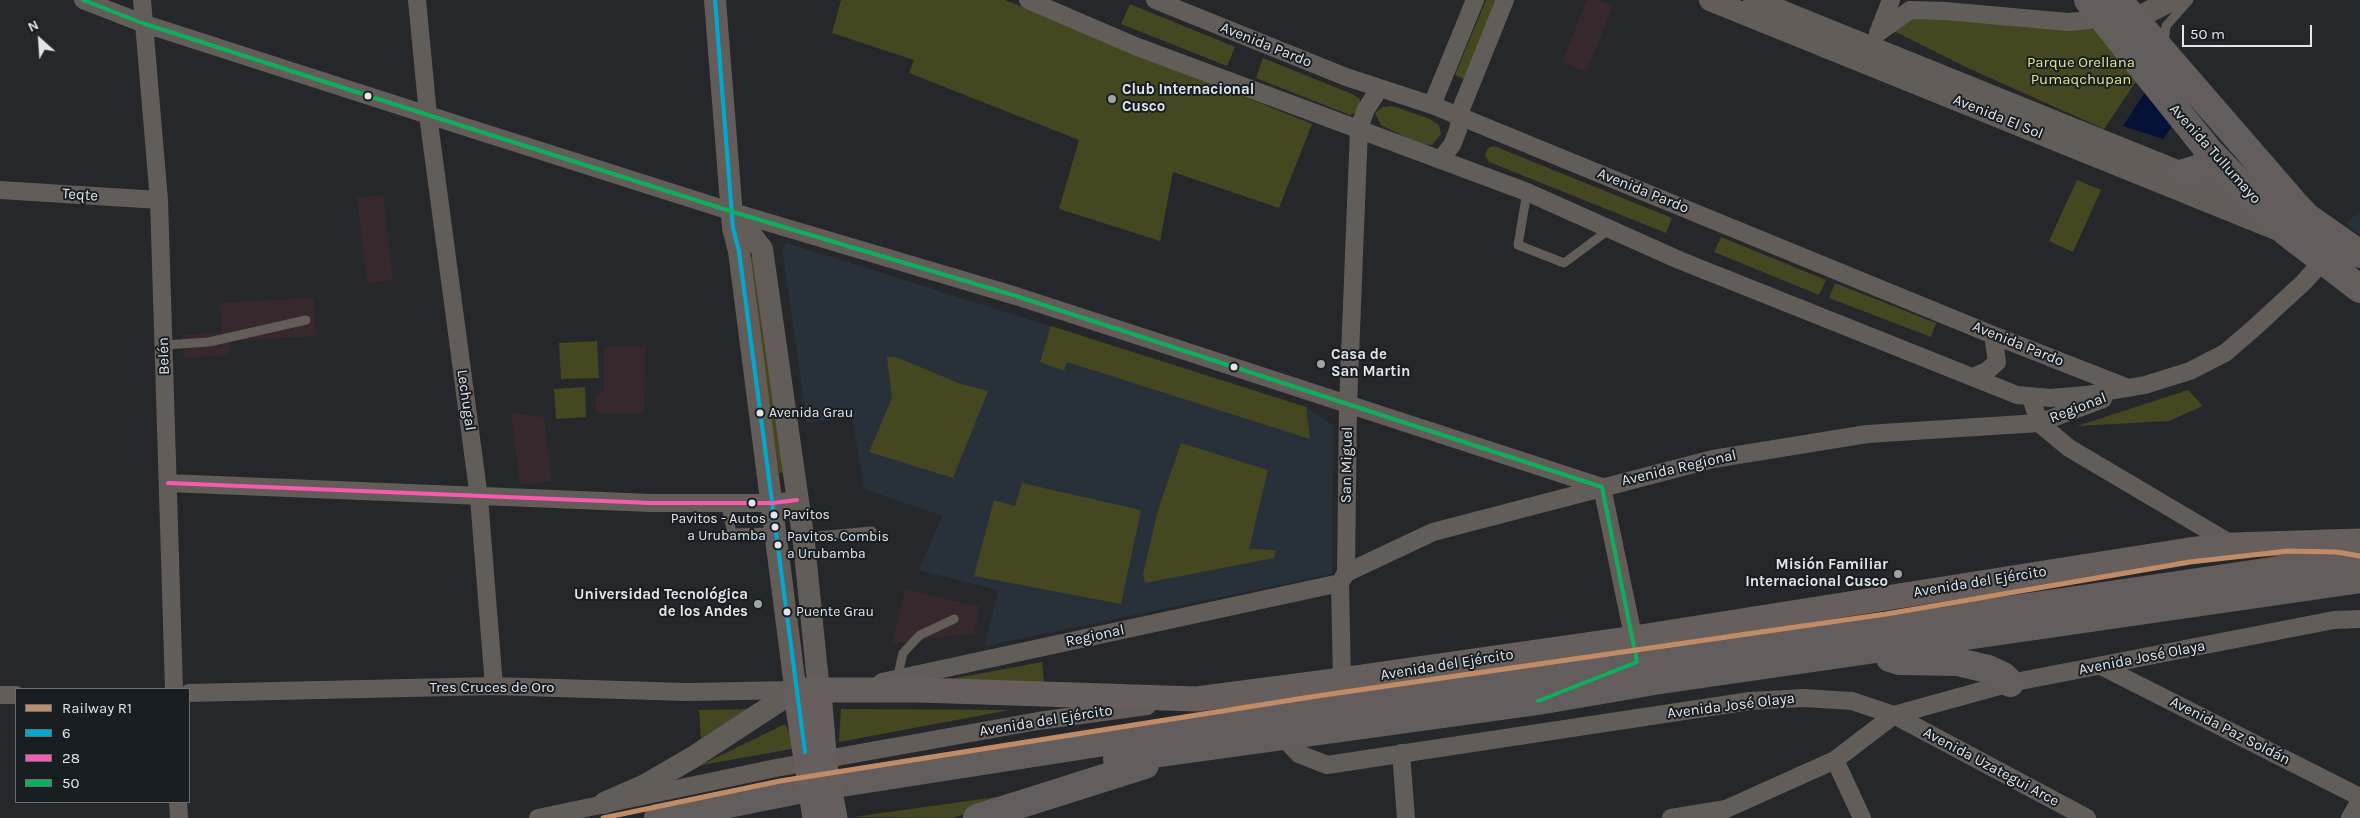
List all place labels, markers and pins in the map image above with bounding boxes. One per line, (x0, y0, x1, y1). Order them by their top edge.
place label: Club Internacional Cusco (1122, 81, 1254, 116)
unlabelled marker (363, 91, 373, 101)
marker: Club Internacional Cusco (1106, 93, 1118, 105)
place label: Casa de San Martin (1331, 346, 1410, 381)
marker: Casa de San Martin (1315, 358, 1327, 370)
unlabelled marker (1229, 362, 1239, 372)
place label: Avenida Grau (769, 405, 853, 421)
marker: Avenida Grau (755, 408, 765, 418)
unlabelled marker (747, 498, 757, 508)
place label: Pavitos (783, 507, 830, 523)
marker: Pavitos (769, 510, 779, 520)
place label: Pavitos - Autos a Urubamba (671, 511, 766, 544)
marker: Pavitos - Autos a Urubamba (770, 522, 780, 532)
place label: Pavitos. Combis a Urubamba (787, 529, 889, 562)
marker: Pavitos. Combis a Urubamba (773, 540, 783, 550)
place label: Misión Familiar Internacional Cusco (1745, 556, 1888, 591)
marker: Misión Familiar Internacional Cusco (1892, 568, 1904, 580)
place label: Universidad Tecnológica de los Andes (574, 586, 748, 621)
marker: Universidad Tecnológica de los Andes (752, 598, 764, 610)
place label: Puente Grau (796, 604, 874, 620)
marker: Puente Grau (782, 607, 792, 617)

